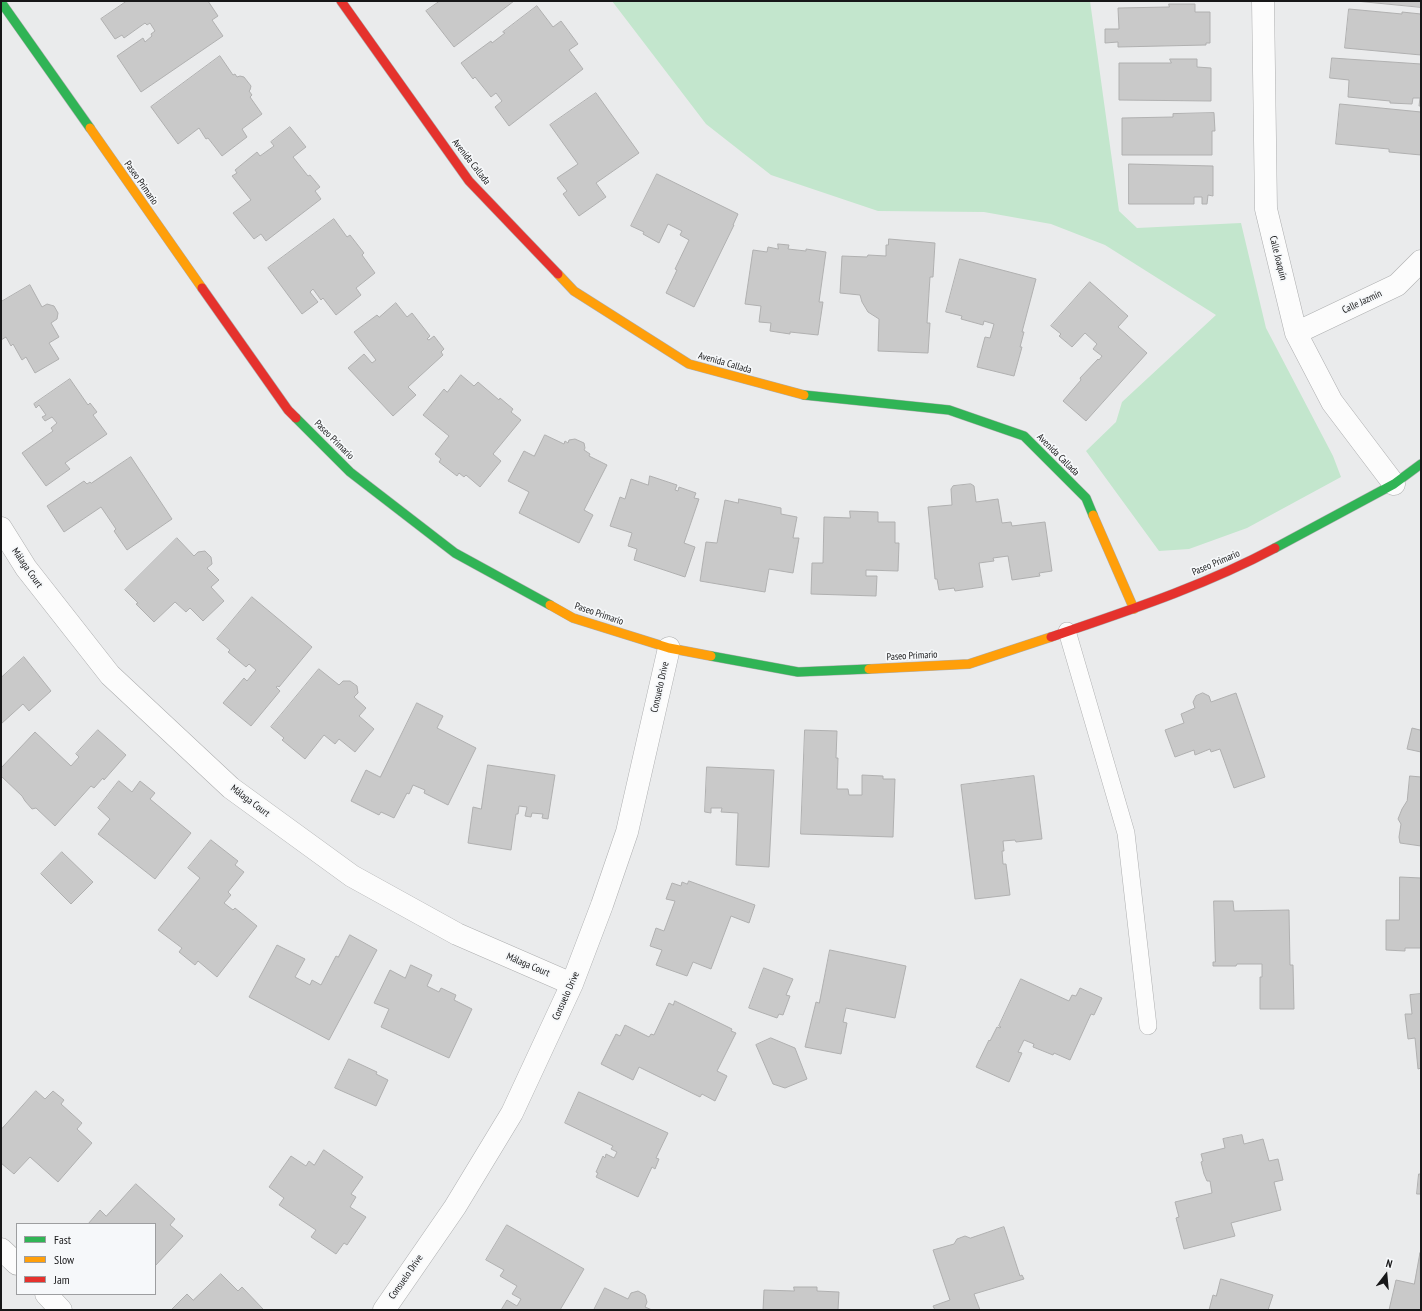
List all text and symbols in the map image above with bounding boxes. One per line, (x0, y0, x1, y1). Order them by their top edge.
street label: Avenida Callada (449, 137, 493, 187)
street label: Paseo Primario (121, 159, 161, 207)
street label: Calle Joaquín (1267, 235, 1289, 281)
street label: Calle Jazmín (1340, 288, 1384, 316)
street label: Avenida Callada (697, 350, 753, 376)
street label: Paseo Primario (312, 418, 356, 462)
street label: Avenida Callada (1034, 431, 1082, 479)
street label: Málaga Court (9, 546, 45, 590)
street label: Paseo Primario (1190, 548, 1242, 578)
street label: Paseo Primario (573, 600, 625, 628)
street label: Paseo Primario (886, 649, 938, 663)
street label: Consuelo Drive (648, 660, 672, 714)
street label: Málaga Court (228, 782, 272, 820)
street label: Málaga Court (505, 951, 551, 979)
street label: Consuelo Drive (550, 970, 582, 1022)
legend (16, 1223, 156, 1295)
text: Fast (54, 1232, 71, 1247)
text: Slow (54, 1252, 74, 1267)
street label: Consuelo Drive (386, 1252, 426, 1302)
north arrow (1366, 1255, 1406, 1295)
text: N (1385, 1256, 1394, 1271)
text: Jam (54, 1272, 70, 1287)

